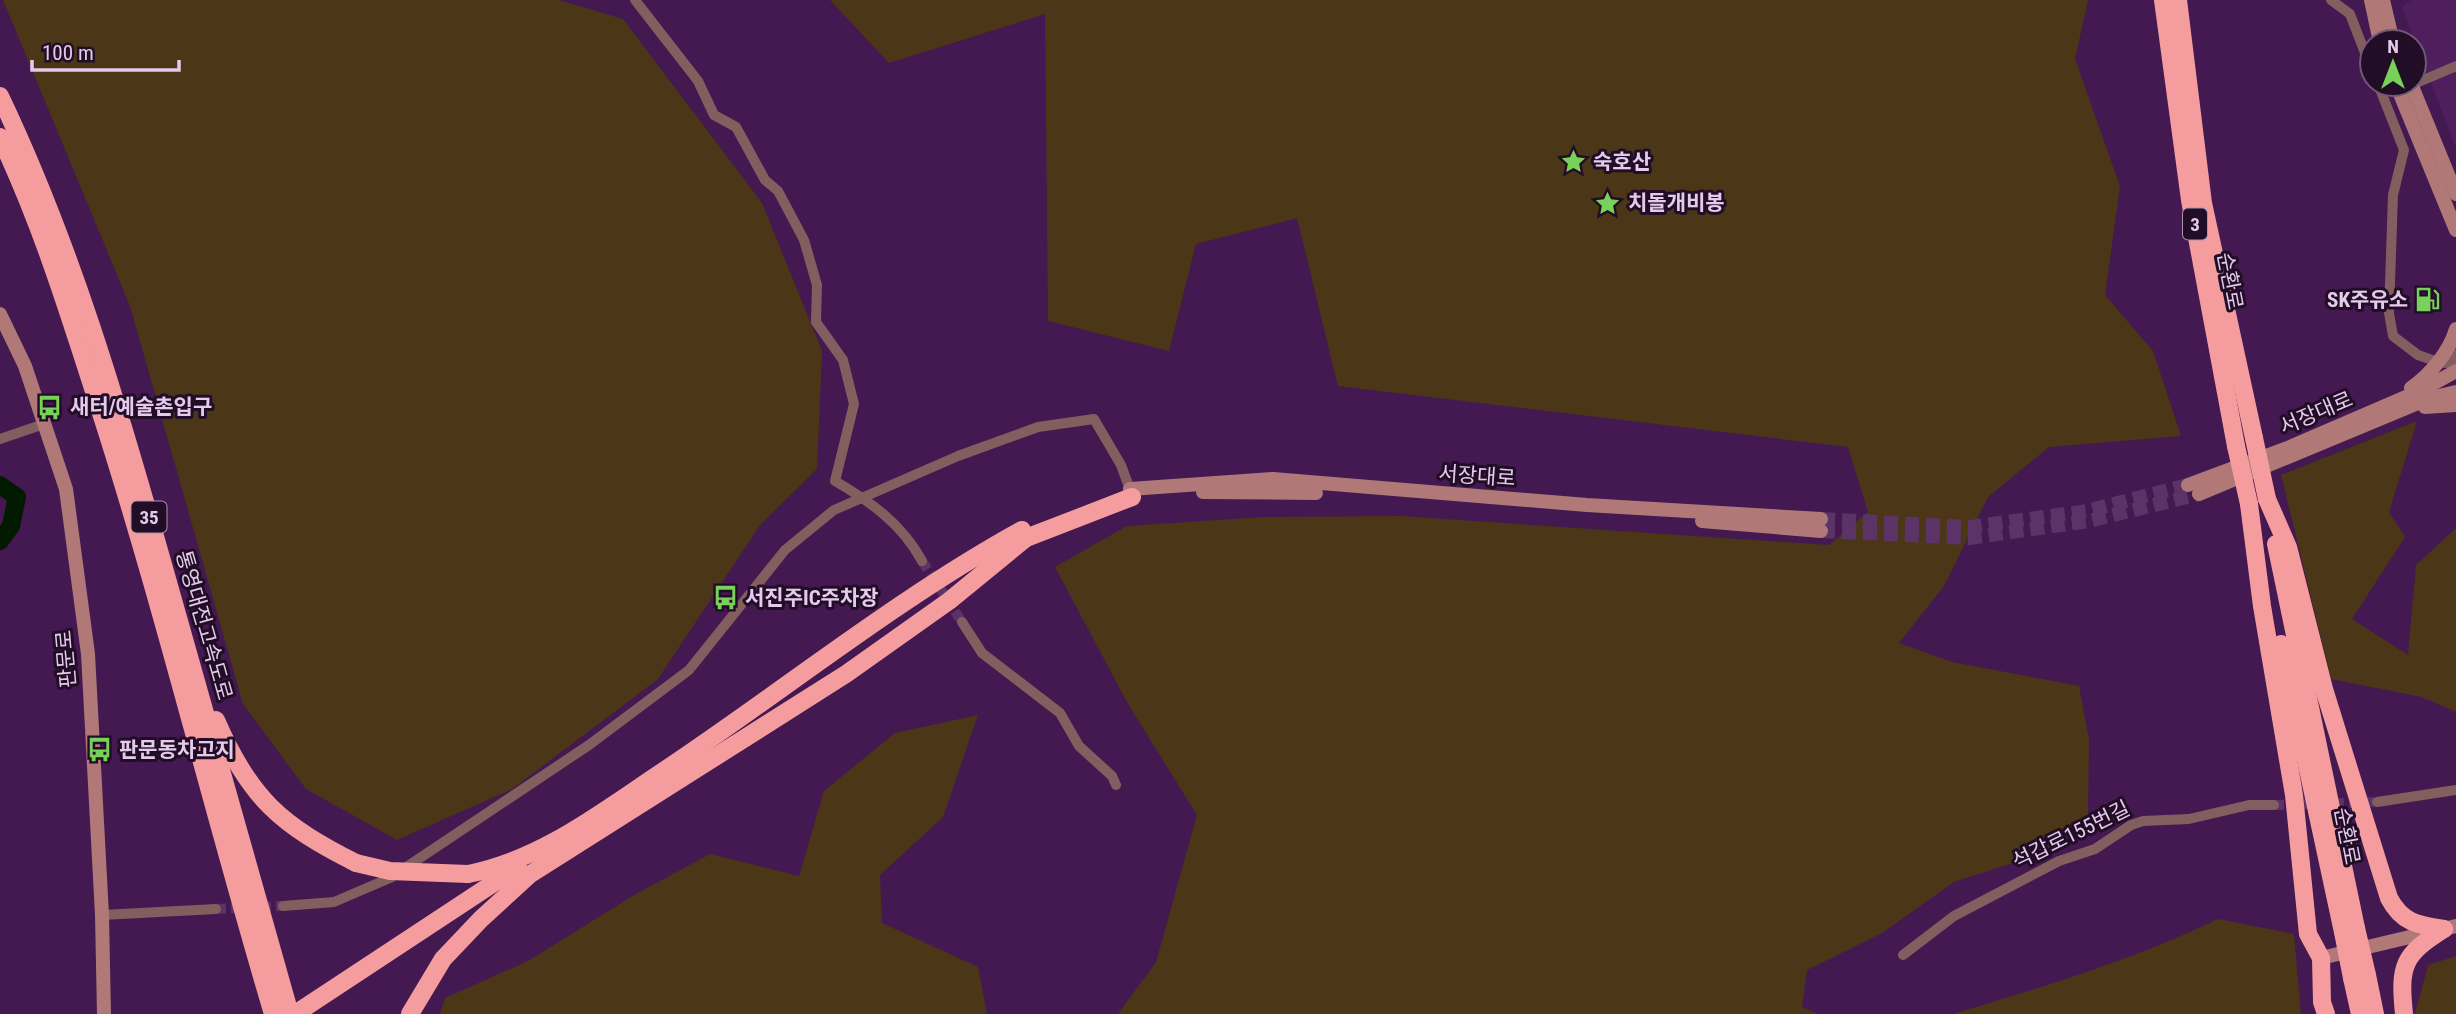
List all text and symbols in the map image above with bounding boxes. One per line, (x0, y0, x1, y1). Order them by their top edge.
scale bar (32, 28, 178, 72)
north arrow (2358, 28, 2428, 98)
text: N (2387, 35, 2399, 58)
text: 100 m (42, 41, 94, 65)
place icon: 숙호산 (1559, 148, 1587, 176)
place label: 숙호산 (1593, 150, 1651, 174)
place icon: 치돌개비봉 (1594, 189, 1622, 217)
place label: 치돌개비봉 (1628, 191, 1725, 215)
road number: 3 (2183, 208, 2207, 240)
street label: 순환로 (2213, 250, 2247, 312)
fuel station icon: SK주유소 (2414, 286, 2442, 314)
place label: SK주유소 (2327, 288, 2408, 312)
street label: 서장대로 (2276, 387, 2356, 439)
bus stop icon: 새터/예술촌입구 (36, 393, 64, 421)
place label: 새터/예술촌입구 (70, 395, 212, 419)
street label: 서장대로 (1438, 461, 1516, 491)
road number: 35 (132, 502, 166, 532)
street label: 통영대전고속도로 (171, 547, 237, 703)
bus stop icon: 서진주IC주차장 (711, 584, 739, 612)
place label: 서진주IC주차장 (745, 586, 879, 610)
street label: 판문로 (52, 629, 80, 689)
bus stop icon: 판문동차고지 (85, 736, 113, 764)
place label: 판문동차고지 (119, 738, 235, 762)
street label: 석갑로155번길 (2008, 796, 2134, 874)
street label: 순환로 (2330, 805, 2364, 867)

